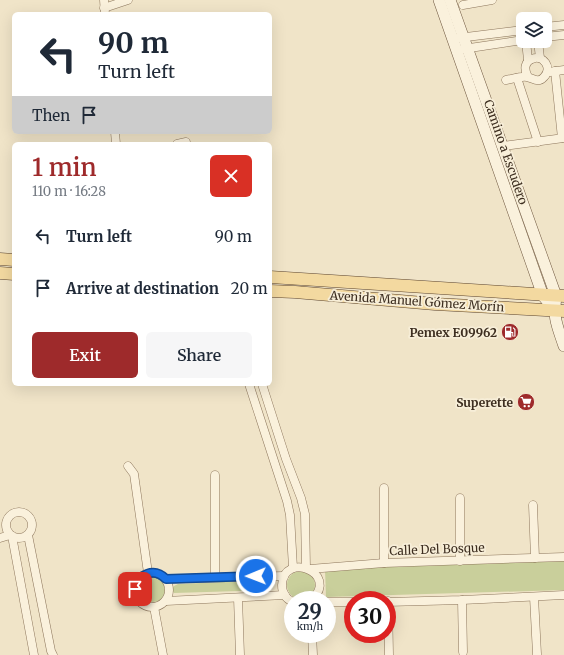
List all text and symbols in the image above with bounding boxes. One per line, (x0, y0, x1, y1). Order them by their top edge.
map controls (516, 12, 552, 48)
button: layers (516, 12, 552, 48)
text: 90 m (98, 25, 169, 61)
icon: left (32, 28, 84, 80)
text: Turn left (98, 60, 175, 83)
street label: Camino a Escudero (481, 98, 531, 206)
icon: arrive (78, 104, 100, 126)
text: Then (32, 106, 70, 125)
text: 1 min (32, 152, 97, 183)
button: close (210, 155, 252, 197)
text: 110 m · 16:28 (32, 183, 106, 200)
icon: left (32, 225, 54, 247)
text: Turn left (66, 227, 132, 246)
text: 90 m (215, 227, 252, 246)
icon: arrive (32, 277, 54, 299)
text: Arrive at destination (66, 279, 219, 298)
text: 20 m (231, 279, 268, 298)
street label: Avenida Manuel Gómez Morín (328, 287, 505, 315)
fuel station icon: Pemex E09962 (500, 322, 520, 342)
place label: Pemex E09962 (409, 325, 497, 340)
button: Exit (32, 332, 138, 378)
button: Share (146, 332, 252, 378)
supermarket icon: Superette (516, 392, 536, 412)
place label: Superette (456, 395, 513, 410)
street label: Calle Del Bosque (389, 540, 485, 558)
position arrow (235, 555, 277, 597)
pin (118, 572, 152, 606)
icon: arrive (124, 578, 146, 600)
speed limit sign: 30 (344, 591, 396, 643)
text: 29 (298, 599, 322, 624)
text: km/h (297, 620, 323, 633)

